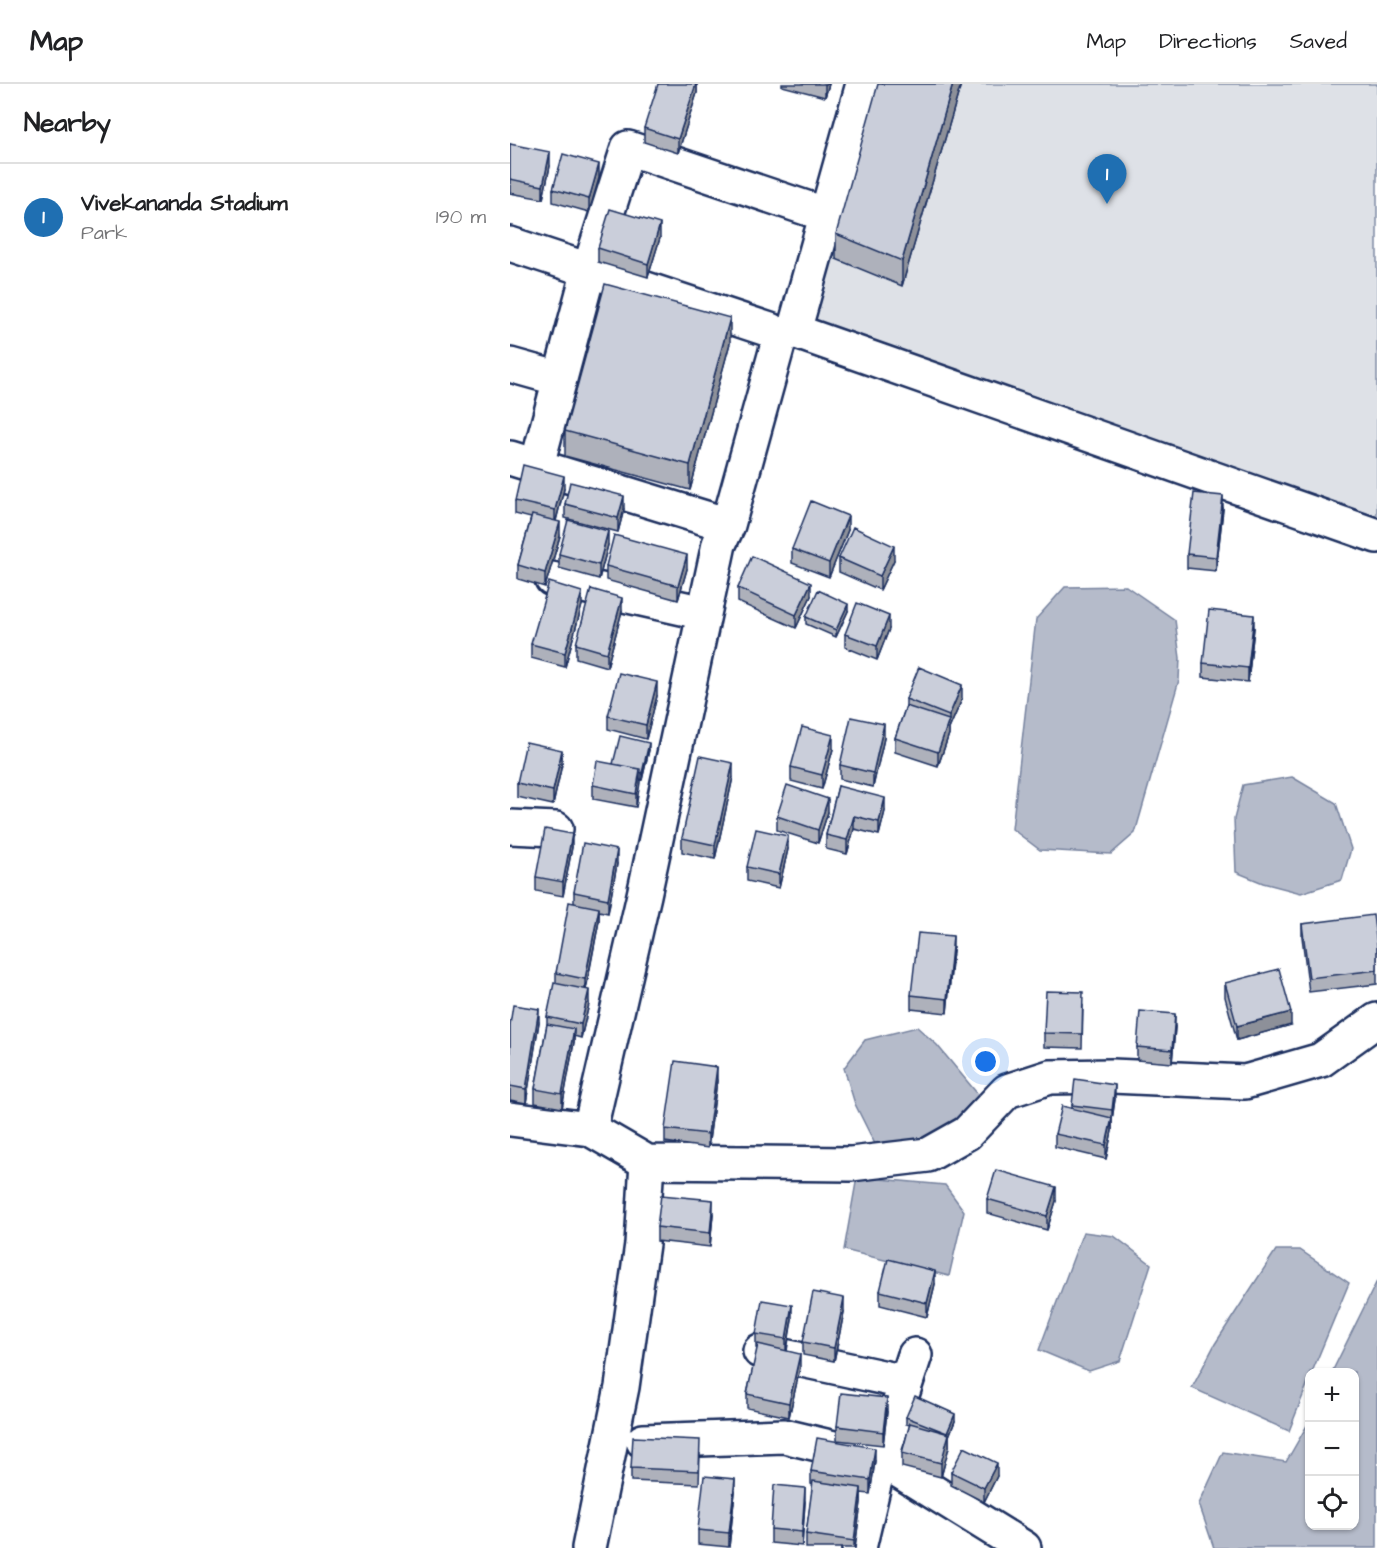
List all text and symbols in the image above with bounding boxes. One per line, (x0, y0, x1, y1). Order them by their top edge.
text: Map (30, 22, 83, 61)
text: Map (1086, 27, 1126, 56)
text: Directions (1159, 27, 1257, 56)
text: Saved (1290, 27, 1347, 56)
text: Nearby (24, 105, 111, 141)
pin: 1 (1088, 154, 1126, 204)
text: Vivekananda Stadium (81, 188, 288, 219)
text: 1 (42, 203, 45, 231)
text: 190 m (436, 203, 486, 231)
text: Park (81, 219, 127, 247)
your location (971, 1047, 1000, 1076)
map controls (1305, 1368, 1359, 1530)
button: + (1305, 1368, 1359, 1422)
button: − (1305, 1422, 1359, 1476)
button: locate (1305, 1476, 1359, 1530)

